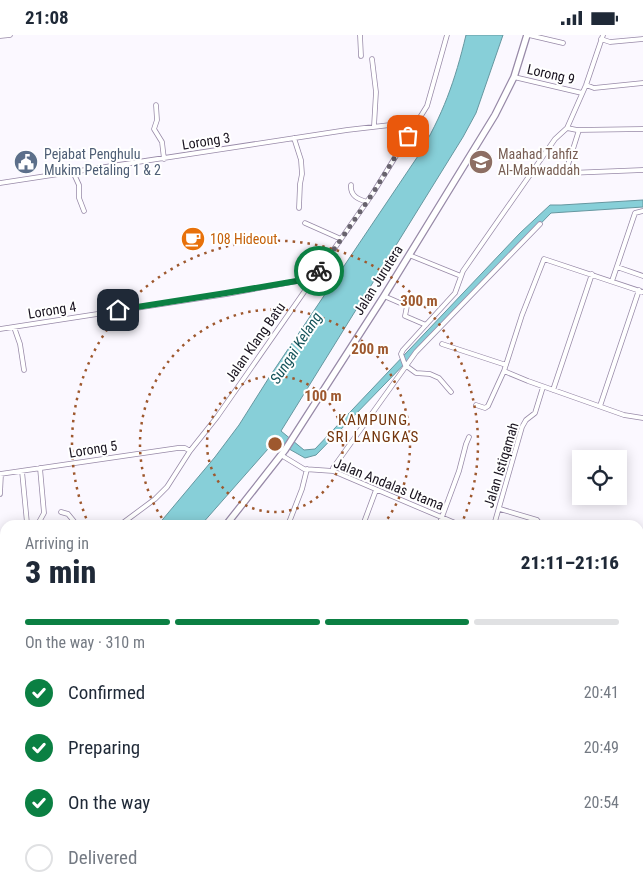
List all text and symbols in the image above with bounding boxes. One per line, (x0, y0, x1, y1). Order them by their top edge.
text: 21:08 (25, 6, 69, 29)
street label: Lorong 9 (525, 61, 577, 87)
pin (387, 115, 429, 157)
icon: bag (394, 122, 422, 150)
street label: Lorong 3 (181, 129, 231, 153)
place label: Pejabat Penghulu Mukim Petaling 1 & 2 (44, 146, 161, 178)
place label: Maahad Tahfiz Al-Mahwaddah (498, 146, 580, 178)
public building icon: Pejabat Penghulu Mukim Petaling 1 & 2 (13, 149, 39, 175)
school or university icon: Maahad Tahfiz Al-Mahwaddah (468, 149, 494, 175)
cafe icon: 108 Hideout (180, 226, 206, 252)
place label: 108 Hideout (210, 231, 277, 247)
street label: Jalan Jurutera (350, 242, 406, 318)
courier (294, 246, 344, 296)
icon: bike (305, 257, 333, 285)
pin (97, 289, 139, 331)
text: 300 m (400, 292, 438, 310)
icon: home (104, 296, 132, 324)
street label: Lorong 4 (27, 298, 77, 322)
street label: Jalan Klang Batu (222, 299, 288, 385)
water label: Sungai Kelang (266, 309, 326, 387)
text: 200 m (351, 340, 389, 358)
text: 100 m (304, 387, 342, 405)
district label: KAMPUNG SRI LANGKAS (327, 411, 419, 446)
street label: Jalan Istiqamah (480, 420, 522, 510)
centre of rings (266, 435, 284, 453)
street label: Lorong 5 (68, 437, 118, 461)
map controls (572, 450, 627, 505)
button: locate (572, 450, 627, 505)
street label: Jalan Andalas Utama (332, 455, 446, 513)
text: Arriving in (25, 534, 89, 553)
text: 21:11–21:16 (521, 551, 619, 574)
text: 3 min (25, 553, 96, 591)
text: On the way · 310 m (25, 633, 145, 652)
icon: check (25, 679, 53, 707)
text: Confirmed (68, 681, 145, 704)
text: 20:41 (584, 683, 619, 702)
icon: check (25, 734, 53, 762)
text: Preparing (68, 736, 140, 759)
text: 20:49 (584, 738, 619, 757)
icon: check (25, 789, 53, 817)
text: On the way (68, 791, 150, 814)
text: 20:54 (584, 793, 619, 812)
text: Delivered (68, 846, 137, 869)

